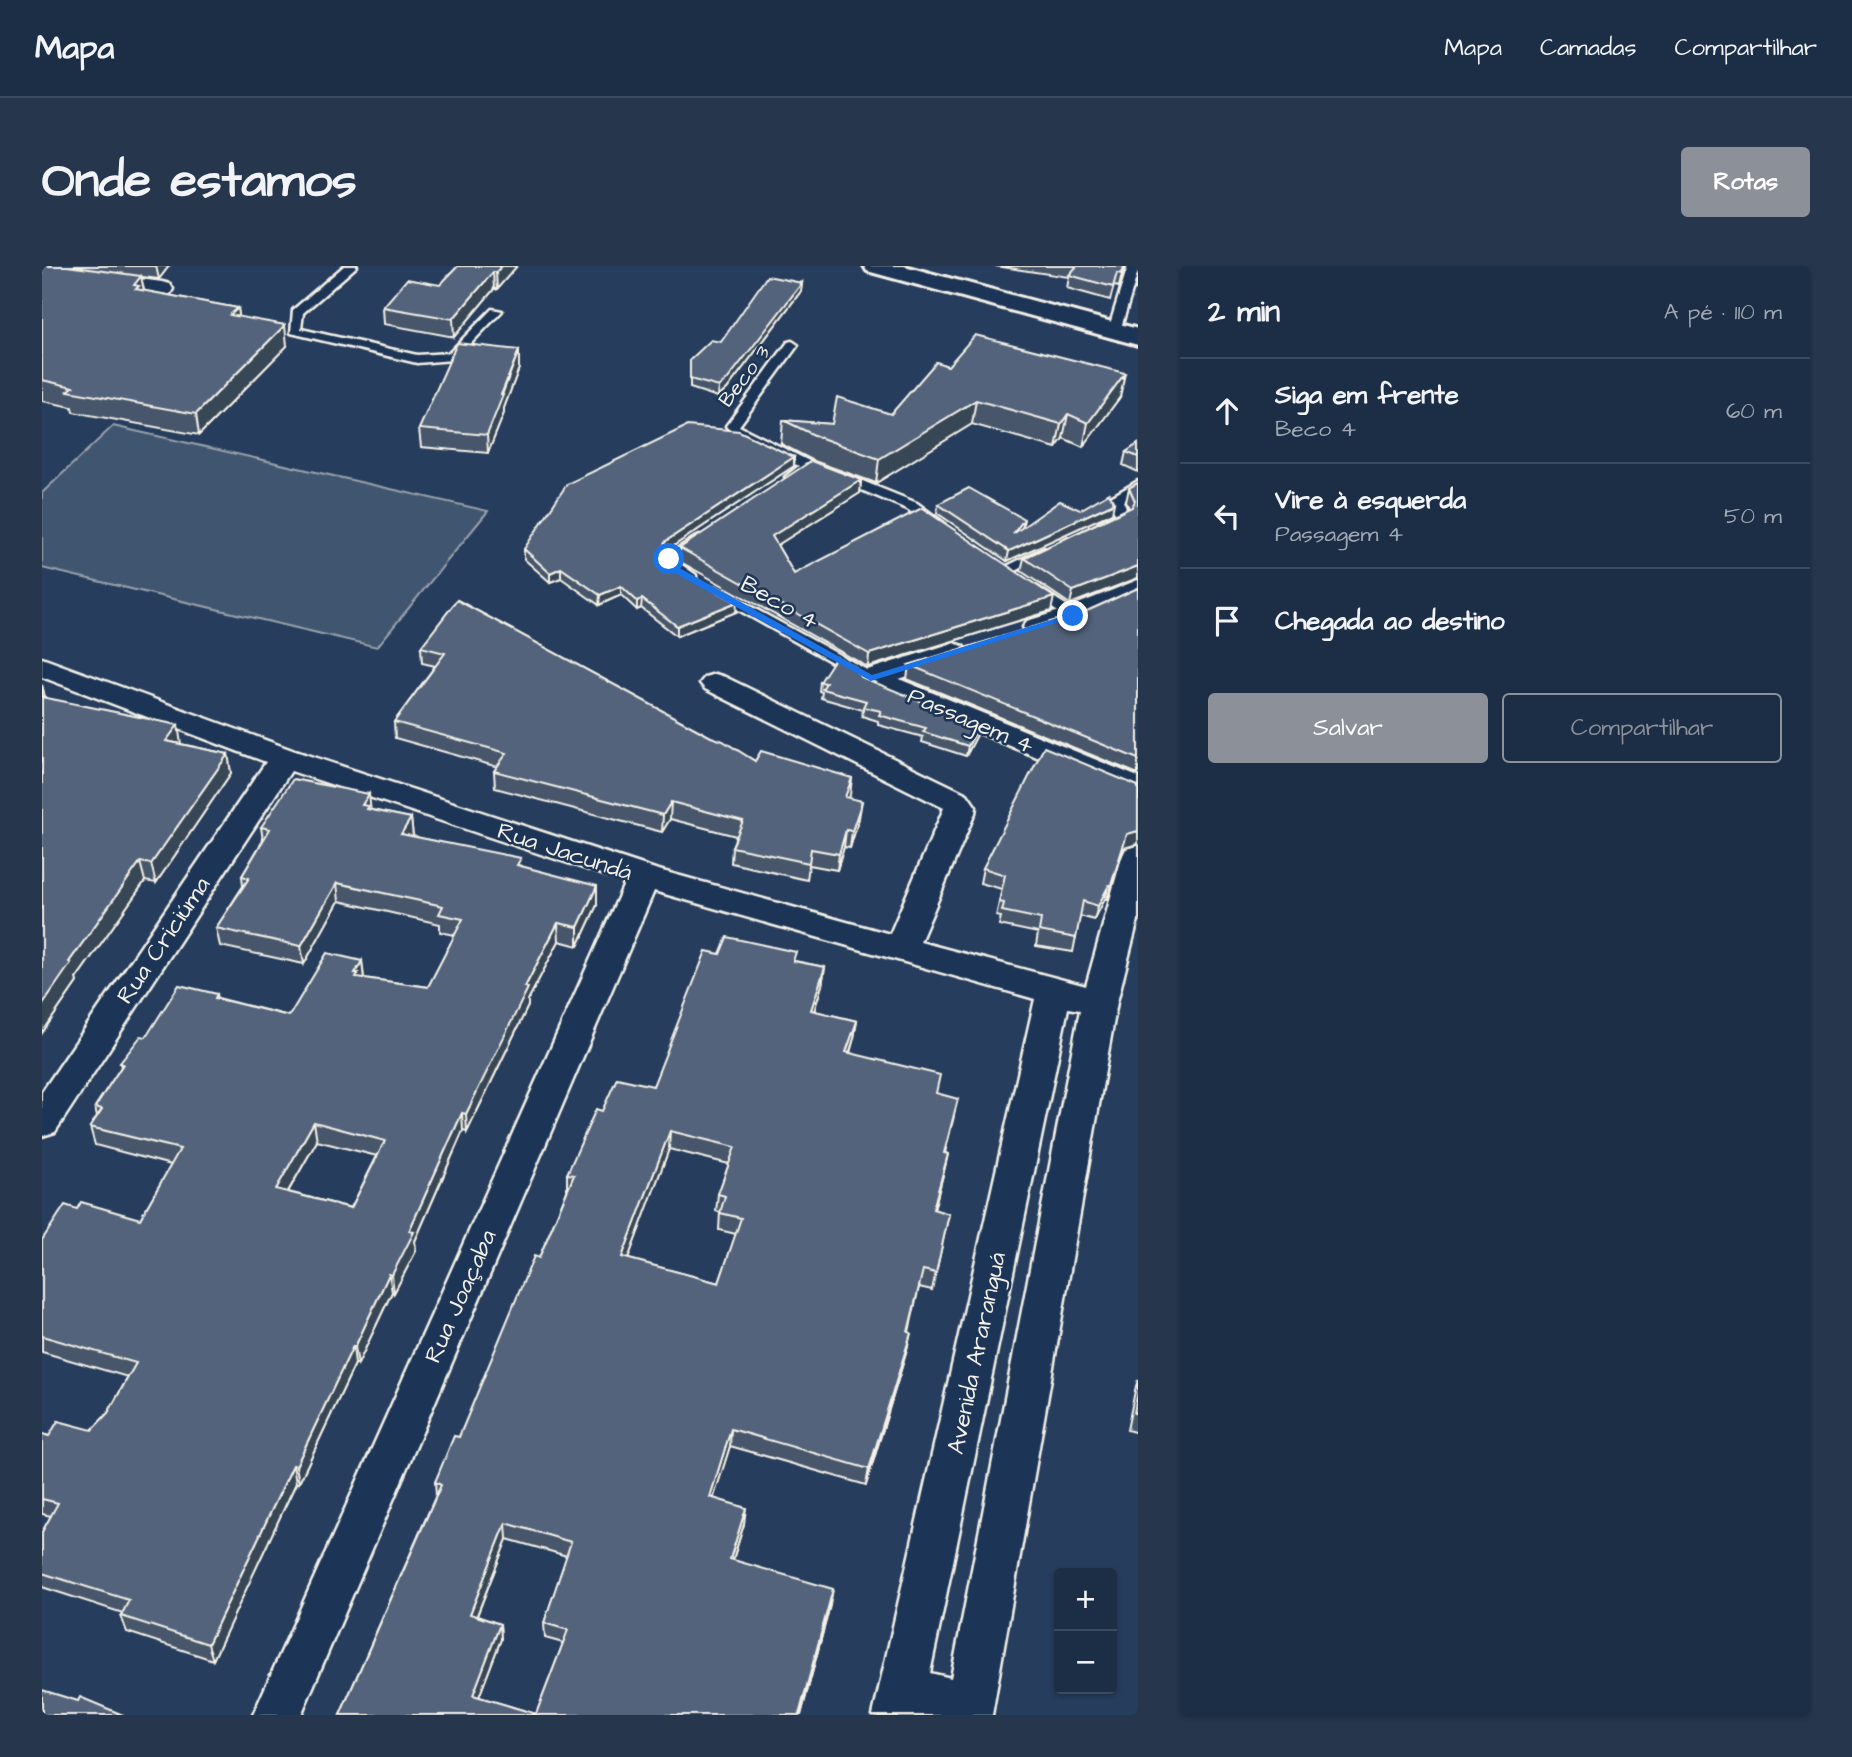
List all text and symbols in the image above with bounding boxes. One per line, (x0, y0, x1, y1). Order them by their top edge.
text: Mapa (35, 25, 114, 71)
text: Mapa (1444, 31, 1502, 65)
text: Camadas (1540, 31, 1637, 65)
text: Compartilhar (1675, 31, 1817, 65)
button: Rotas (1681, 147, 1810, 217)
text: Onde estamos (42, 148, 357, 216)
text: 2 min (1208, 291, 1280, 333)
text: A pé · 110 m (1664, 296, 1782, 328)
street label: Beco 3 (712, 339, 777, 413)
text: Siga em frente (1275, 377, 1459, 413)
icon: ahead (1208, 392, 1246, 430)
text: 60 m (1726, 395, 1782, 427)
text: Beco 4 (1275, 413, 1356, 445)
text: Vire à esquerda (1275, 482, 1466, 518)
icon: left (1208, 497, 1246, 535)
text: 50 m (1724, 500, 1782, 532)
text: Passagem 4 (1275, 518, 1403, 550)
route start (653, 543, 684, 574)
street label: Beco 4 (734, 567, 825, 638)
route end (1057, 600, 1088, 631)
icon: arrive (1208, 602, 1246, 640)
text: Chegada ao destino (1275, 603, 1505, 639)
street label: Passagem 4 (902, 679, 1039, 764)
button: Salvar (1208, 693, 1488, 763)
button: Compartilhar (1502, 693, 1782, 763)
street label: Rua Jacundá (493, 814, 636, 890)
street label: Rua Criciúma (109, 870, 219, 1011)
street label: Rua Joaçaba (416, 1224, 505, 1368)
street label: Avenida Araranguá (939, 1249, 1016, 1458)
map controls (1054, 1568, 1117, 1694)
button: + (1054, 1568, 1117, 1631)
button: − (1054, 1631, 1117, 1694)

